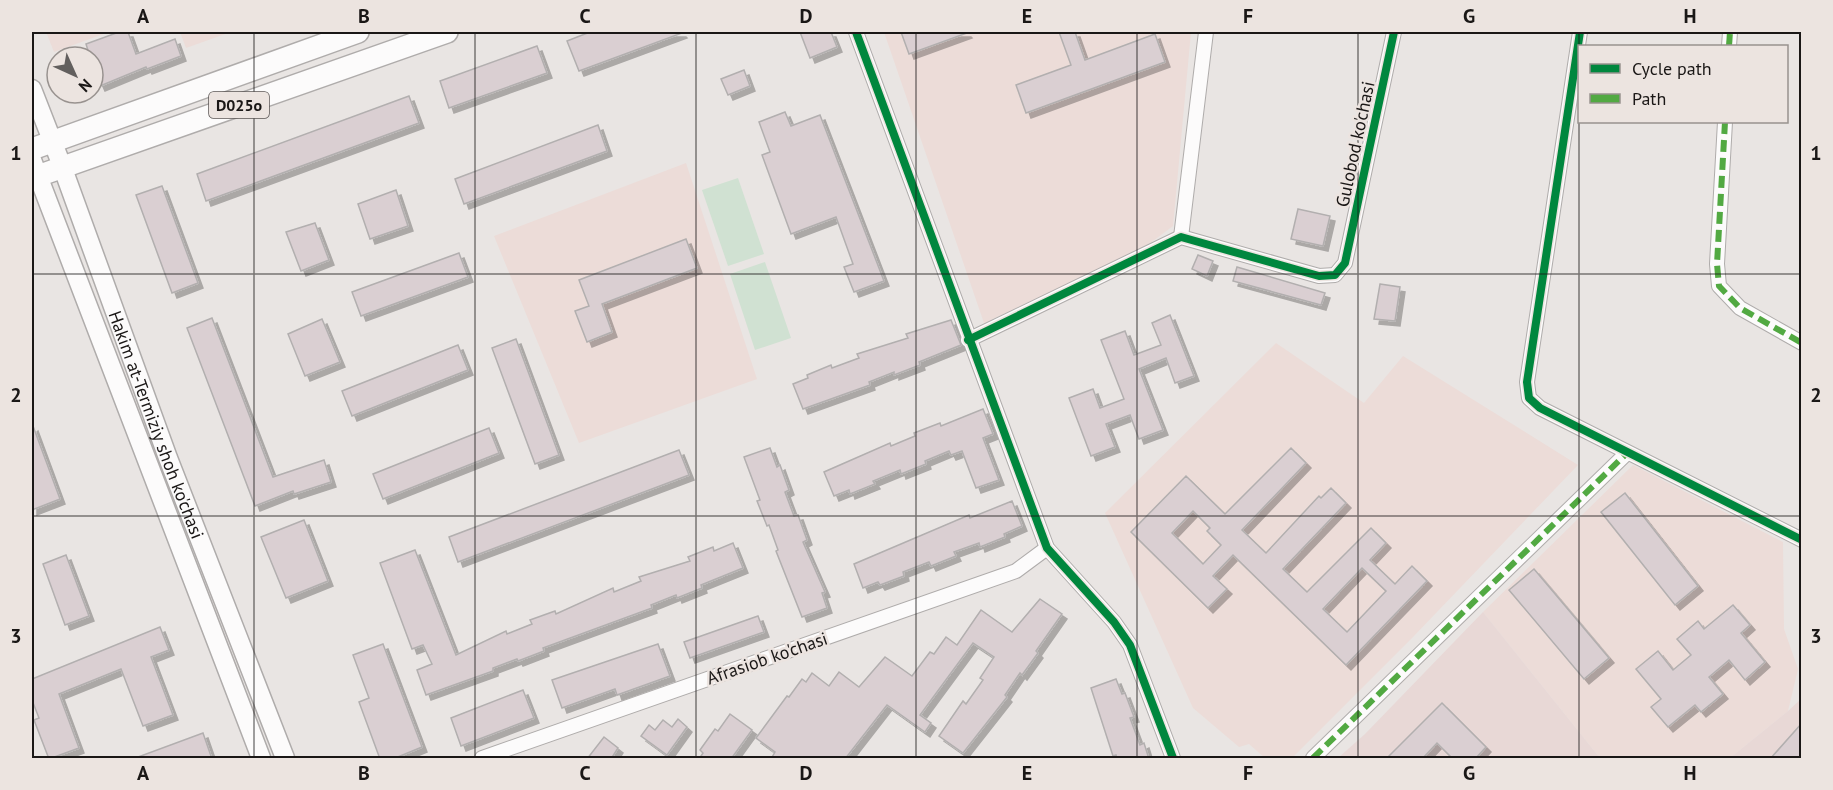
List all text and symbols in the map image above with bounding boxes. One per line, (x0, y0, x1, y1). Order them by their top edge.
text: A (137, 3, 150, 29)
text: B (358, 3, 370, 29)
text: C (579, 3, 591, 29)
text: D (800, 3, 813, 29)
text: E (1022, 3, 1032, 29)
text: F (1243, 3, 1253, 29)
text: G (1463, 3, 1475, 29)
text: H (1683, 3, 1697, 29)
north arrow (45, 45, 105, 105)
legend (1578, 45, 1788, 123)
text: Cycle path (1632, 57, 1712, 80)
text: N (75, 75, 96, 96)
street label: Gulobod ko'chasi (1330, 79, 1380, 209)
text: Path (1632, 87, 1666, 110)
road number: D025o (209, 92, 269, 118)
text: 1 (10, 140, 22, 166)
text: 1 (1810, 140, 1822, 166)
street label: Hakim at-Termiziy shoh ko'chasi (104, 307, 210, 542)
text: 2 (10, 382, 22, 408)
text: 2 (1810, 382, 1822, 408)
text: 3 (10, 623, 22, 649)
text: 3 (1810, 623, 1822, 649)
street label: Afrasiob ko'chasi (703, 627, 831, 689)
text: A (137, 760, 150, 786)
text: B (358, 760, 370, 786)
text: C (579, 760, 591, 786)
text: D (800, 760, 813, 786)
text: E (1022, 760, 1032, 786)
text: F (1243, 760, 1253, 786)
text: G (1463, 760, 1475, 786)
text: H (1683, 760, 1697, 786)

